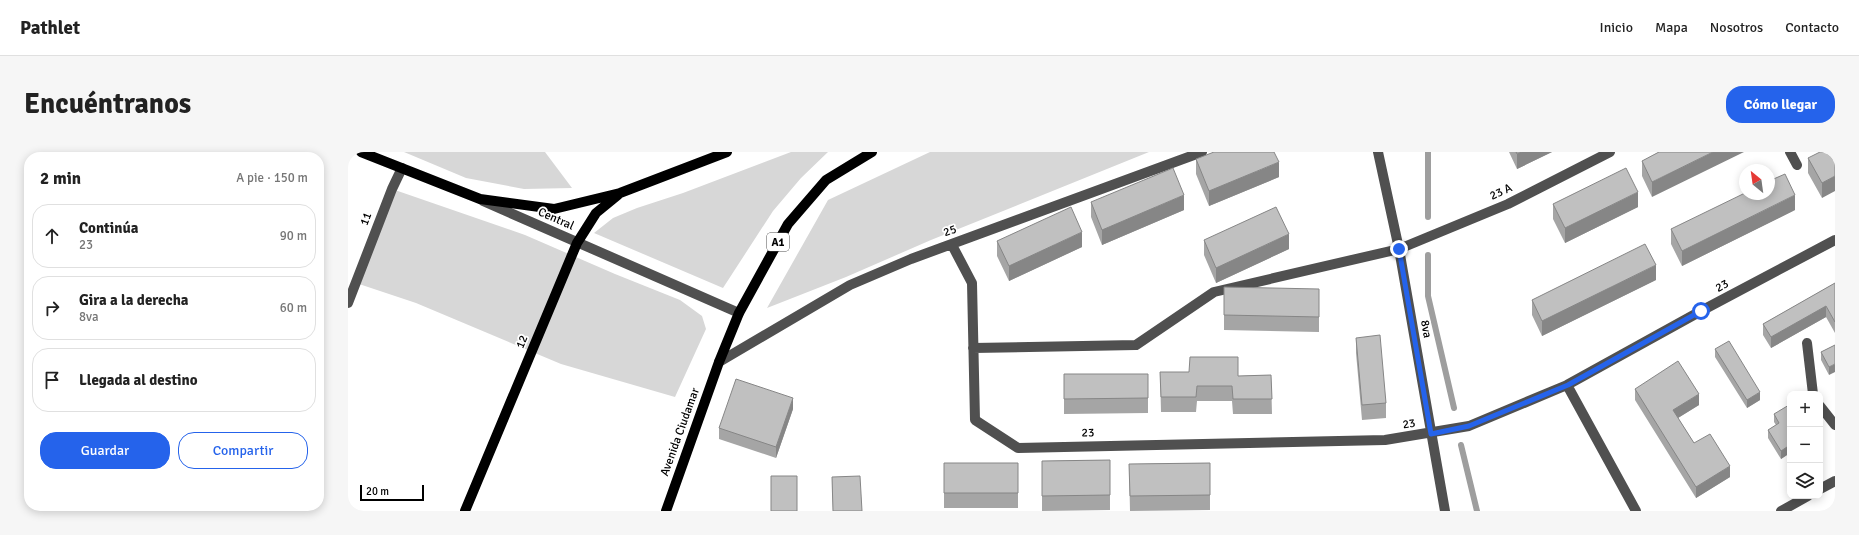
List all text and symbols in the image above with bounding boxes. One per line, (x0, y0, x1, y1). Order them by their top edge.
text: Pathlet (20, 16, 80, 40)
text: Inicio (1600, 19, 1633, 36)
text: Mapa (1655, 19, 1688, 36)
text: Nosotros (1710, 19, 1763, 36)
text: Contacto (1785, 19, 1839, 36)
button: Cómo llegar (1726, 86, 1835, 123)
text: Encuéntranos (24, 87, 191, 121)
north arrow (1739, 164, 1775, 200)
text: 2 min (40, 168, 81, 189)
text: A pie · 150 m (236, 170, 308, 186)
street label: 23 A (1487, 180, 1515, 204)
street label: Central (536, 204, 577, 234)
street label: 11 (357, 210, 375, 228)
text: Continúa (79, 219, 138, 237)
street label: 25 (941, 222, 959, 240)
icon: ahead (41, 225, 63, 247)
text: 90 m (280, 228, 307, 244)
road number: A1 (767, 233, 789, 251)
text: 23 (79, 237, 93, 253)
route end (1390, 240, 1408, 258)
street label: 23 (1713, 276, 1731, 296)
text: Gira a la derecha (79, 291, 189, 309)
icon: right (41, 297, 63, 319)
text: 60 m (280, 300, 307, 316)
route start (1692, 302, 1710, 320)
text: 8va (79, 309, 99, 325)
street label: 8va (1417, 319, 1435, 339)
street label: 12 (513, 333, 531, 351)
icon: arrive (41, 369, 63, 391)
text: Llegada al destino (79, 371, 198, 389)
street label: Avenida Ciudamar (657, 385, 703, 478)
map controls (1787, 391, 1823, 499)
button: + (1787, 391, 1823, 427)
street label: 23 (1401, 416, 1417, 432)
street label: 23 (1081, 425, 1095, 441)
button: − (1787, 427, 1823, 463)
button: Guardar (40, 432, 170, 469)
button: Compartir (178, 432, 308, 469)
button: layers (1787, 463, 1823, 499)
scale bar (360, 483, 424, 502)
text: 20 m (366, 485, 389, 498)

